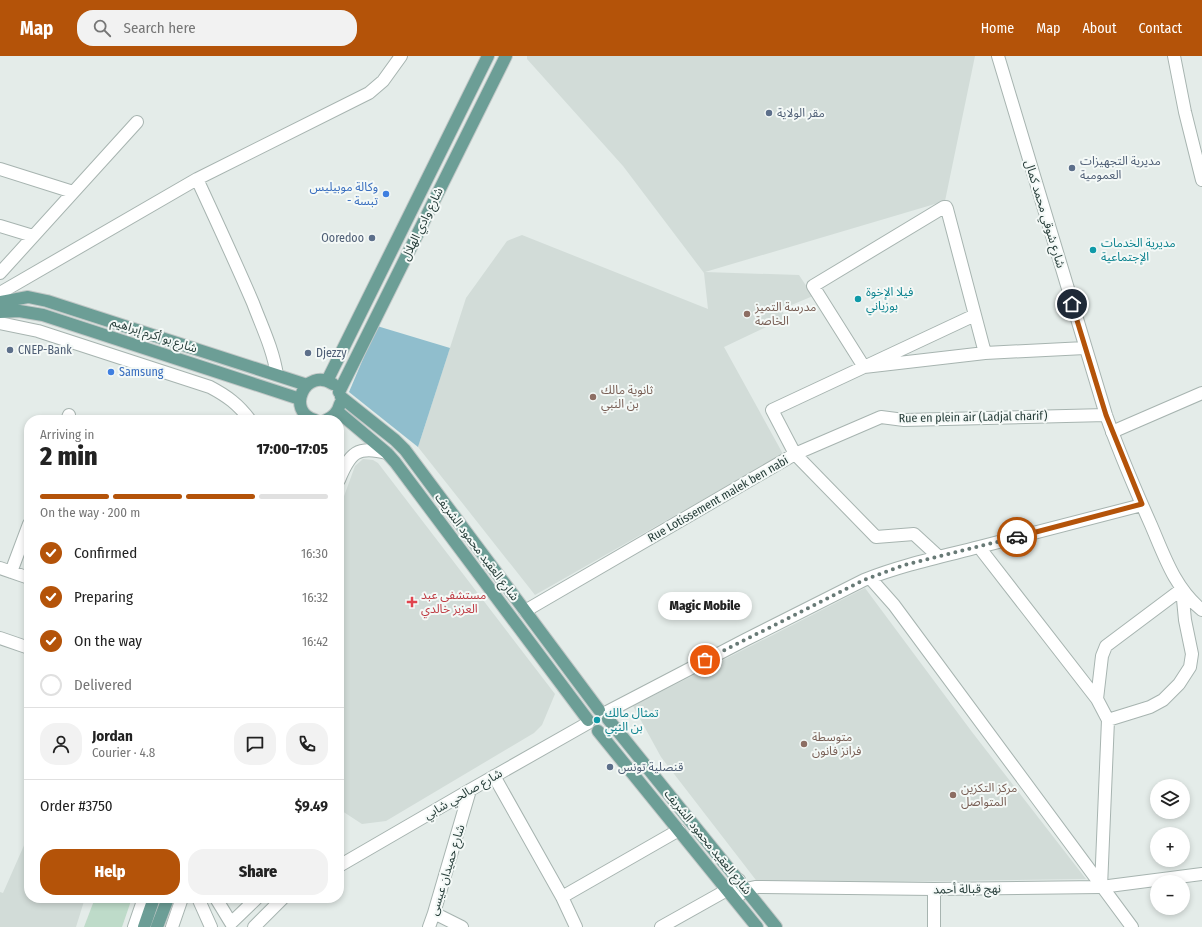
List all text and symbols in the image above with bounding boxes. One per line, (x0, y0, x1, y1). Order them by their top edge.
search box (77, 10, 357, 46)
text: Map (20, 17, 53, 40)
icon: search (91, 17, 113, 39)
text: Search here (123, 19, 196, 37)
text: Home (981, 20, 1014, 37)
text: Map (1036, 20, 1060, 37)
text: About (1082, 20, 1117, 37)
text: Contact (1139, 20, 1182, 37)
place label: مقر الولاية (777, 106, 825, 120)
marker: مقر الولاية (764, 108, 774, 118)
place label: مديرية التجهيزات العمومية (1080, 154, 1161, 182)
street label: شارع شوقي محمد كمال (1019, 158, 1068, 270)
marker: مديرية التجهيزات العمومية (1067, 163, 1077, 173)
place label: وكالة موبيليس - تبسة (309, 180, 378, 208)
street label: شارع وادي الهلال (398, 185, 448, 264)
marker: وكالة موبيليس - تبسة (381, 189, 391, 199)
place label: Ooredoo (321, 231, 364, 245)
marker: Ooredoo (367, 233, 377, 243)
place label: مديرية الخدمات الإجتماعية (1101, 236, 1176, 265)
marker: مديرية الخدمات الإجتماعية (1088, 245, 1098, 255)
place label: فيلا الإخوة بوزياني (866, 285, 913, 316)
pin (1055, 287, 1089, 321)
icon: home (1061, 293, 1083, 315)
marker: فيلا الإخوة بوزياني (853, 294, 863, 304)
place label: مدرسة التميز الخاصة (754, 300, 816, 328)
marker: مدرسة التميز الخاصة (742, 309, 752, 319)
street label: شارع بو أكرم إبراهيم (108, 314, 199, 357)
place label: CNEP-Bank (18, 343, 72, 357)
marker: CNEP-Bank (5, 345, 15, 355)
place label: Djezzy (316, 346, 347, 360)
marker: Djezzy (303, 348, 313, 358)
place label: Samsung (119, 365, 164, 379)
marker: Samsung (106, 367, 116, 377)
place label: ثانوية مالك بن النبي (601, 383, 654, 414)
marker: ثانوية مالك بن النبي (588, 392, 598, 402)
street label: Rue en plein air (Ladjal charif) (899, 409, 1048, 425)
text: Arriving in (40, 427, 94, 442)
text: 17:00–17:05 (257, 440, 328, 458)
text: 2 min (40, 441, 98, 472)
street label: Rue Lotissement malek ben nabi (645, 453, 791, 545)
street label: شارع العقيد محمود الشريف (431, 491, 522, 605)
text: On the way · 200 m (40, 505, 140, 520)
courier (997, 517, 1037, 557)
icon: car (1006, 526, 1028, 548)
icon: check (40, 542, 62, 564)
text: Confirmed (74, 544, 137, 562)
text: 16:30 (301, 546, 328, 561)
icon: check (40, 586, 62, 608)
text: Preparing (74, 588, 133, 606)
place label: مستشفى عبد العزبز خالدي (421, 588, 486, 619)
text: 16:32 (302, 590, 328, 605)
callout: Magic Mobile (658, 592, 752, 620)
marker: مستشفى عبد العزبز خالدي (406, 596, 418, 608)
text: Magic Mobile (670, 598, 740, 613)
icon: check (40, 630, 62, 652)
text: On the way (74, 632, 142, 650)
text: 16:42 (302, 634, 328, 649)
pin (688, 643, 722, 677)
icon: bag (694, 649, 716, 671)
text: Delivered (74, 676, 132, 694)
place label: تمثال مالك بن النبي (605, 706, 659, 737)
marker: تمثال مالك بن النبي (592, 715, 602, 725)
button: person (40, 723, 82, 765)
button: chat (234, 723, 276, 765)
button: phone (286, 723, 328, 765)
text: Jordan (92, 727, 133, 745)
place label: متوسطة فرانز فانون (812, 730, 861, 758)
marker: متوسطة فرانز فانون (799, 739, 809, 749)
text: Courier · 4.8 (92, 745, 155, 760)
place label: قنصلية تونس (618, 760, 683, 774)
marker: قنصلية تونس (605, 762, 615, 772)
street label: شارع صالحي شابي (421, 766, 506, 824)
map controls (1150, 779, 1190, 915)
button: layers (1150, 779, 1190, 819)
place label: مركز التكزين المتواصل (961, 781, 1017, 809)
street label: شارع العقيد محمود الشريف (660, 787, 754, 898)
marker: مركز التكزين المتواصل (948, 790, 958, 800)
text: Order #3750 (40, 797, 113, 815)
text: $9.49 (295, 797, 328, 815)
street label: شارع حميدان عيسى (426, 823, 469, 918)
button: + (1150, 827, 1190, 867)
button: Help (40, 849, 180, 895)
button: Share (188, 849, 328, 895)
button: − (1150, 875, 1190, 915)
street label: نهج قبالة أحمد (933, 881, 1001, 899)

